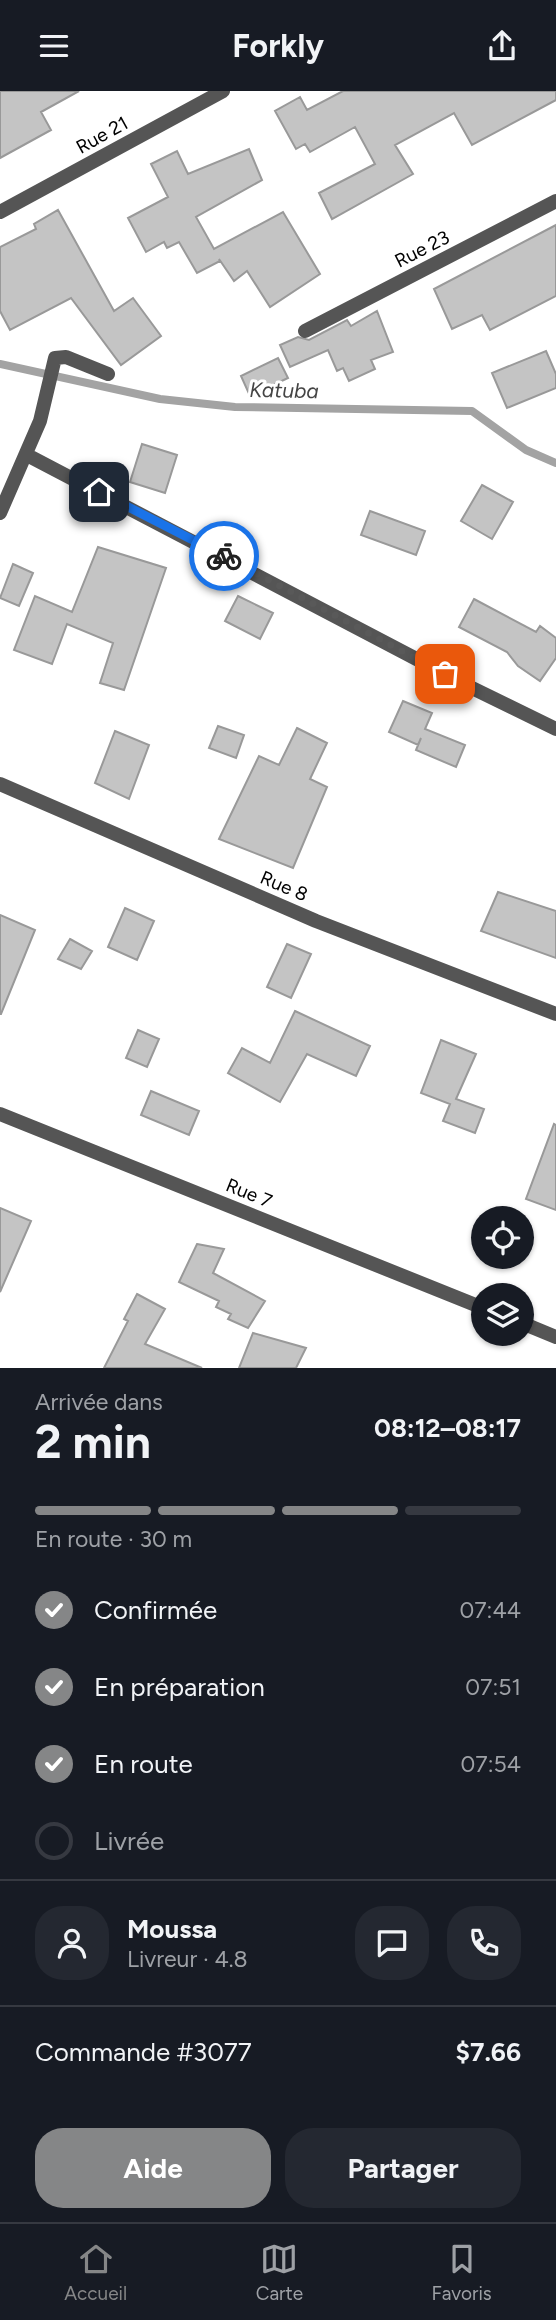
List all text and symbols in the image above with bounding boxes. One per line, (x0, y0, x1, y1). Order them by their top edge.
icon: menu (35, 27, 73, 65)
text: Forkly (232, 27, 324, 65)
icon: share (483, 27, 521, 65)
street label: Rue 21 (72, 111, 132, 159)
street label: Rue 23 (391, 225, 453, 273)
water label: Katuba (249, 377, 319, 403)
pin (69, 462, 129, 522)
icon: home (80, 473, 118, 511)
courier (189, 521, 259, 591)
icon: bike (205, 537, 243, 575)
pin (415, 644, 475, 704)
icon: bag (426, 655, 464, 693)
street label: Rue 8 (257, 866, 311, 906)
street label: Rue 7 (223, 1173, 275, 1213)
map controls (471, 1206, 534, 1346)
button: locate (471, 1206, 534, 1269)
button: layers (471, 1283, 534, 1346)
text: Arrivée dans (35, 1388, 163, 1416)
text: 08:12–08:17 (374, 1412, 521, 1444)
text: 2 min (35, 1414, 151, 1470)
text: En route · 30 m (35, 1525, 192, 1553)
icon: check (35, 1591, 73, 1629)
text: Confirmée (94, 1594, 217, 1626)
text: 07:44 (460, 1596, 521, 1624)
icon: check (35, 1668, 73, 1706)
text: En préparation (94, 1671, 265, 1703)
text: 07:51 (465, 1673, 521, 1701)
icon: check (35, 1745, 73, 1783)
text: En route (94, 1748, 193, 1780)
text: 07:54 (461, 1750, 521, 1778)
text: Livrée (94, 1825, 164, 1857)
button: person (35, 1906, 109, 1980)
button: chat (355, 1906, 429, 1980)
button: phone (447, 1906, 521, 1980)
text: Moussa (127, 1913, 217, 1945)
text: Livreur · 4.8 (127, 1945, 248, 1973)
text: Commande #3077 (35, 2036, 252, 2068)
text: $7.66 (456, 2036, 521, 2068)
button: Aide (35, 2128, 271, 2208)
button: Partager (285, 2128, 521, 2208)
tab: Accueil (64, 2240, 127, 2305)
tab: Carte (256, 2240, 303, 2305)
tab: Favoris (432, 2240, 492, 2305)

